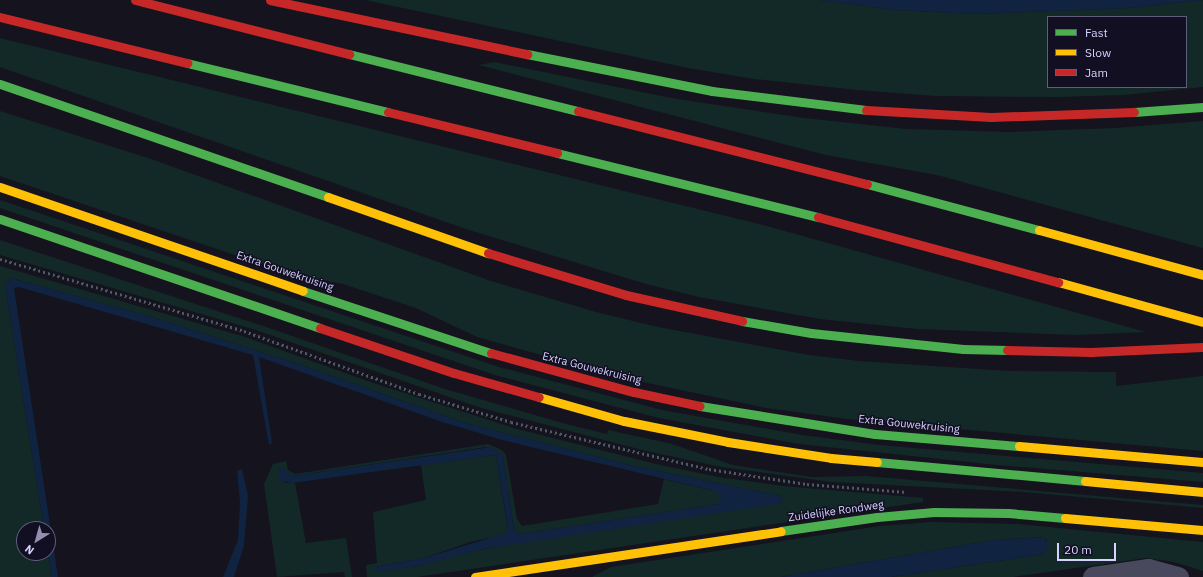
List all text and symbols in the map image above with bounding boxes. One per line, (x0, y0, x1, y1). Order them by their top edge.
legend (1047, 16, 1187, 88)
text: Fast (1085, 25, 1108, 40)
text: Slow (1085, 45, 1111, 60)
text: Jam (1085, 65, 1108, 80)
street label: Extra Gouwekruising (235, 248, 335, 294)
street label: Extra Gouwekruising (541, 349, 643, 387)
street label: Extra Gouwekruising (858, 412, 960, 436)
street label: Zuidelijke Rondweg (787, 498, 885, 524)
north arrow (16, 521, 56, 561)
scale bar (1059, 535, 1118, 561)
text: N (22, 542, 37, 558)
text: 20 m (1064, 542, 1092, 557)

